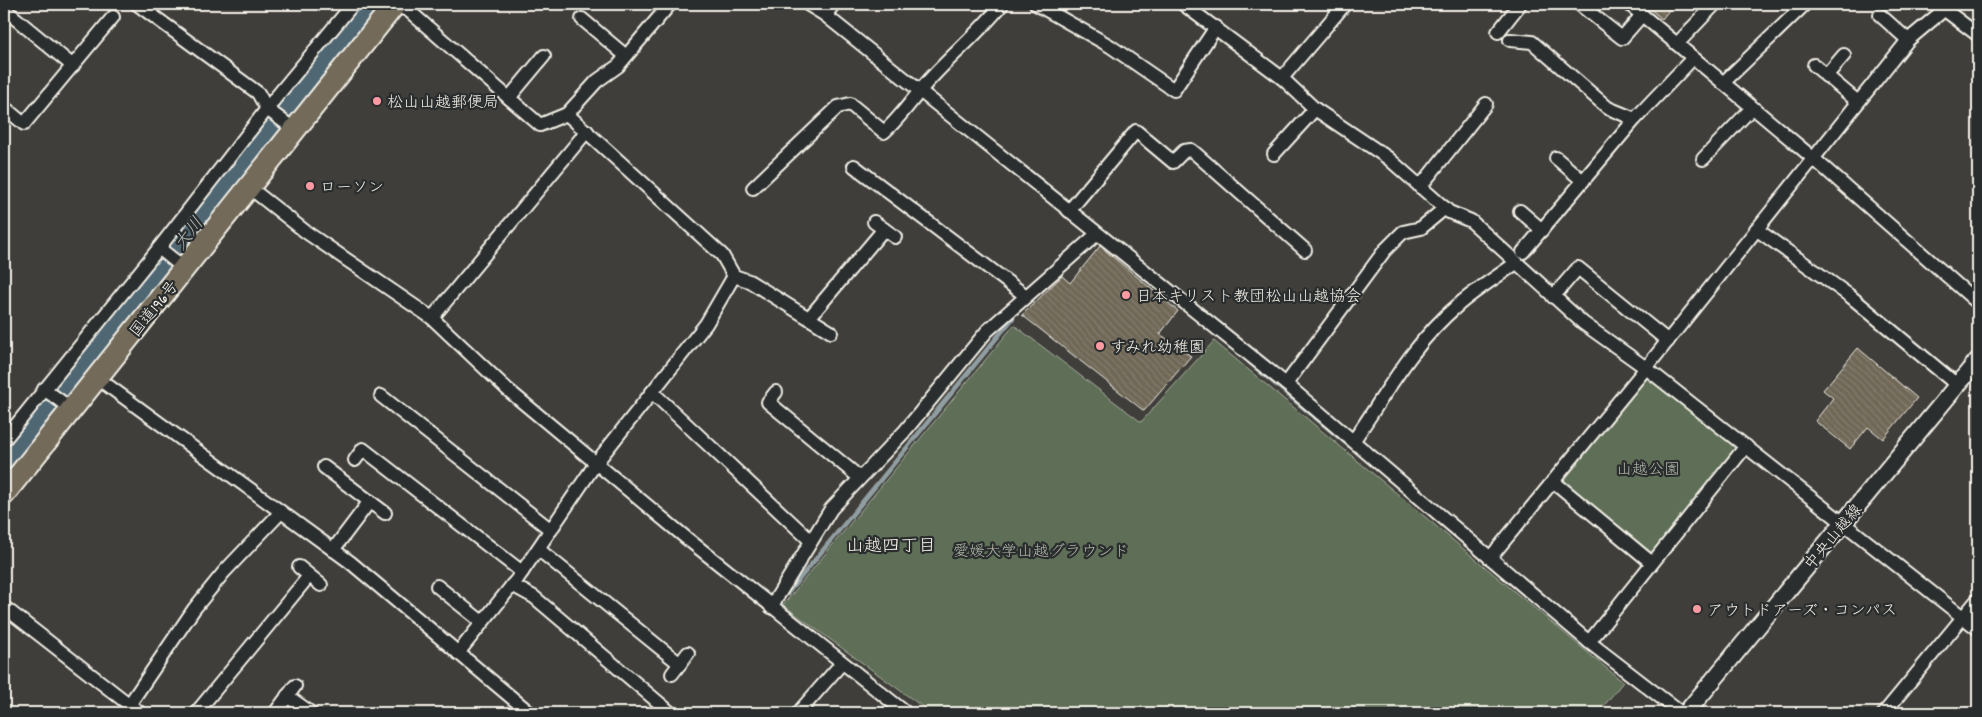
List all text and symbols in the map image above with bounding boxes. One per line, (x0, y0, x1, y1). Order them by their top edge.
place label: 松山山越郵便局 (387, 92, 499, 115)
marker: 松山山越郵便局 (371, 95, 383, 107)
place label: ローソン (320, 177, 384, 200)
marker: ローソン (304, 180, 316, 192)
water label: 大川 (169, 213, 211, 256)
street label: 国道196号 (125, 276, 185, 343)
place label: 日本キリスト教団松山山越協会 (1136, 286, 1361, 309)
marker: 日本キリスト教団松山山越協会 (1120, 289, 1132, 301)
place label: すみれ幼稚園 (1110, 337, 1205, 360)
marker: すみれ幼稚園 (1094, 340, 1106, 352)
park label: 山越公園 (1616, 459, 1680, 482)
street label: 中央山越線 (1799, 500, 1868, 576)
district label: 山越四丁目 (846, 535, 936, 560)
park label: 愛媛大学山越グラウンド (953, 541, 1129, 564)
place label: アウトドアーズ・コンパス (1707, 600, 1897, 623)
marker: アウトドアーズ・コンパス (1691, 603, 1703, 615)

